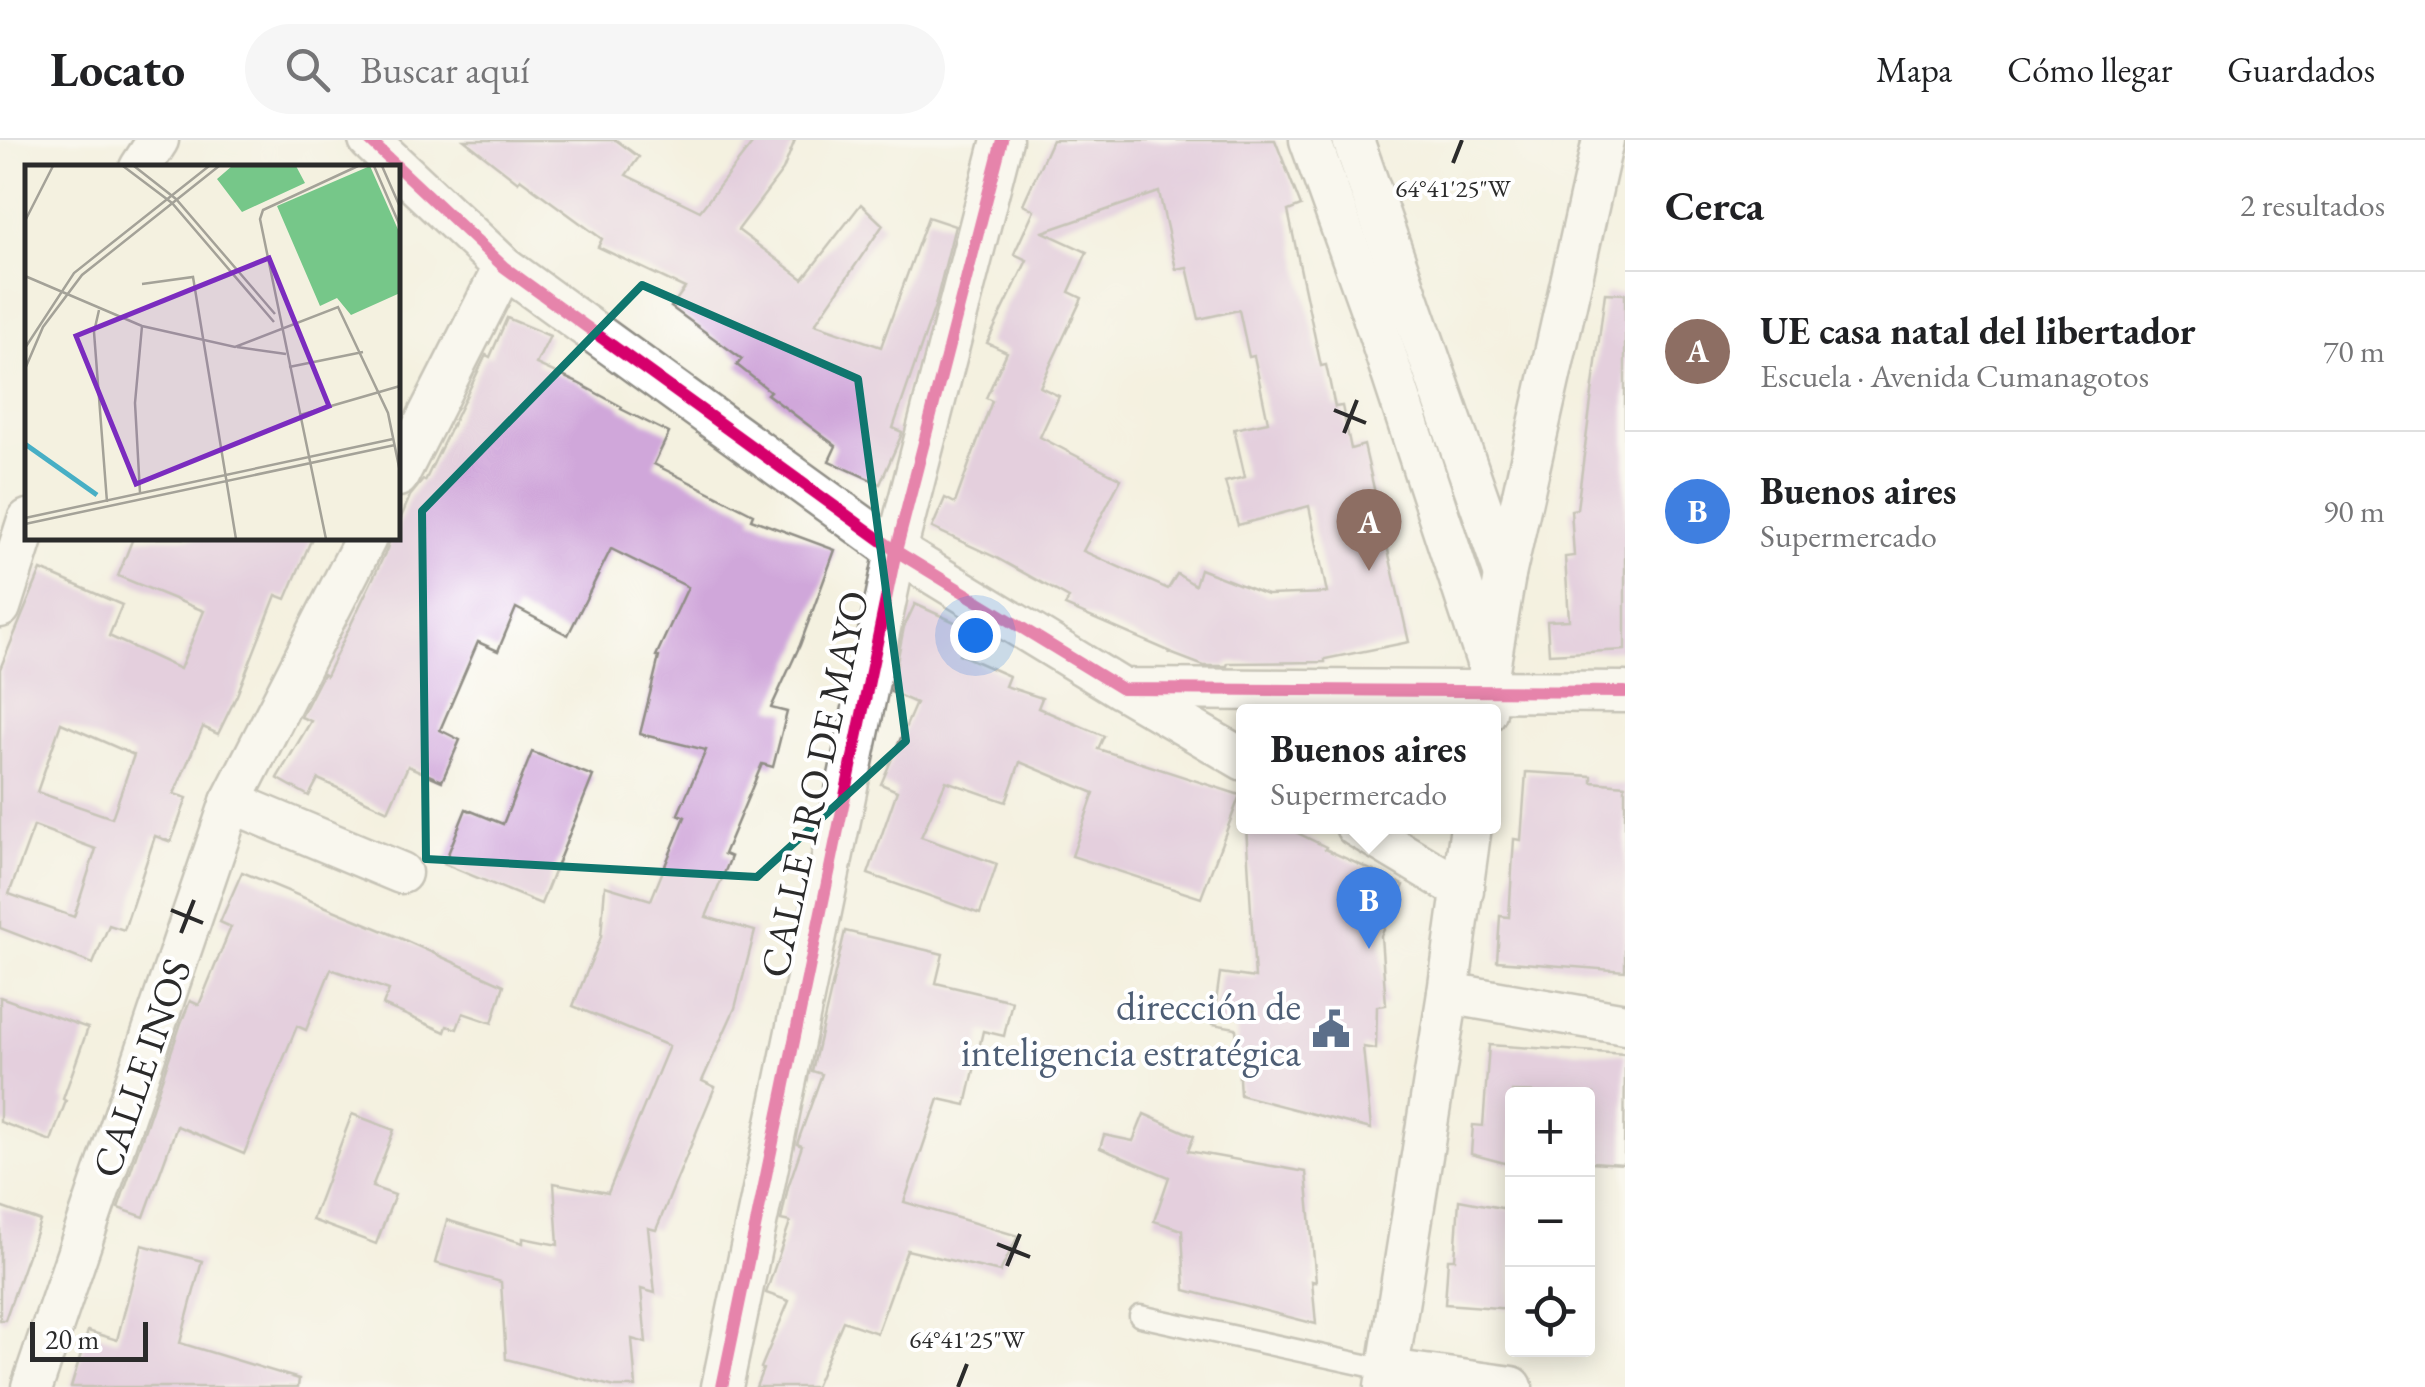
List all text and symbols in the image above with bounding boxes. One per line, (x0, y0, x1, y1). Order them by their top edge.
search box (245, 24, 945, 114)
text: Locato (50, 38, 185, 100)
icon: search (280, 42, 335, 97)
text: Buscar aquí (360, 45, 530, 94)
text: Mapa (1876, 47, 1952, 92)
text: Cómo llegar (2007, 47, 2172, 92)
text: Guardados (2227, 47, 2375, 92)
inset map (25, 165, 400, 540)
text: 64°41'25"W (1395, 172, 1512, 204)
text: Cerca (1665, 178, 1764, 233)
text: 2 resultados (2240, 184, 2385, 226)
text: UE casa natal del libertador (1760, 306, 2196, 355)
text: A (1686, 330, 1709, 372)
text: 70 m (2323, 330, 2385, 372)
text: Escuela · Avenida Cumanagotos (1760, 355, 2149, 397)
text: Buenos aires (1760, 466, 1957, 515)
pin: A (1336, 488, 1402, 571)
text: B (1687, 490, 1708, 532)
text: 90 m (2323, 490, 2385, 532)
text: Supermercado (1760, 515, 1937, 557)
street label: CALLE 1RO DE MAYO (748, 586, 880, 982)
your location (950, 610, 1001, 661)
popup (1236, 704, 1501, 834)
text: Buenos aires (1270, 724, 1467, 773)
text: Supermercado (1270, 773, 1447, 815)
pin: B (1336, 866, 1402, 949)
street label: CALLE INOS (79, 952, 203, 1184)
place label: dirección de inteligencia estratégica (961, 980, 1301, 1078)
public building icon: dirección de inteligencia estratégica (1310, 1008, 1352, 1050)
map controls (1505, 1087, 1595, 1357)
button: + (1505, 1087, 1595, 1177)
button: − (1505, 1177, 1595, 1267)
button: locate (1505, 1267, 1595, 1357)
scale bar (30, 1317, 148, 1362)
text: 20 m (45, 1321, 99, 1357)
text: 64°41'25"W (909, 1323, 1026, 1355)

